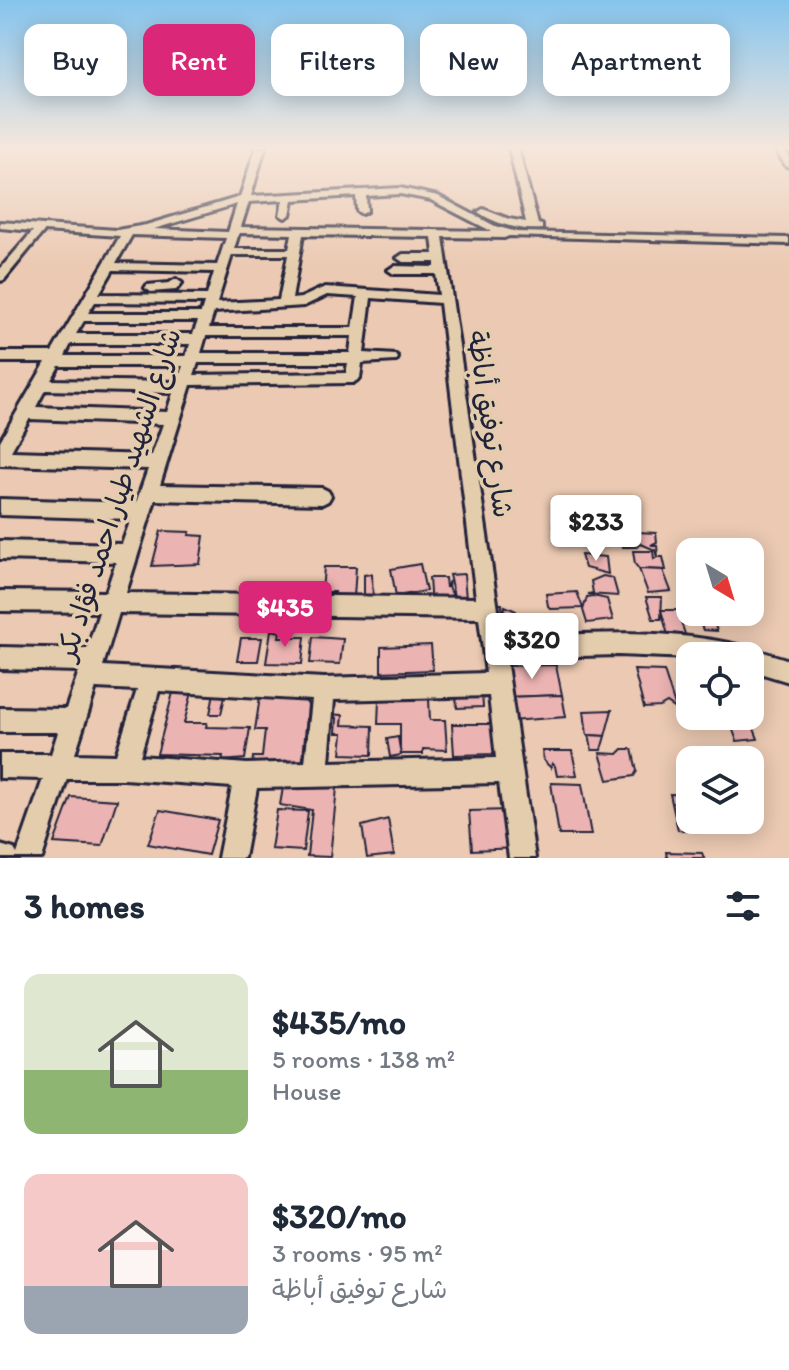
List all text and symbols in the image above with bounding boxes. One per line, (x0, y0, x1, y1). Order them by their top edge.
chip: Buy (24, 24, 127, 96)
chip: Rent (143, 24, 255, 96)
chip: Filters (271, 24, 404, 96)
chip: New (420, 24, 527, 96)
chip: Apartment (543, 24, 730, 96)
street label: شارع الشهيد طيار احمد فؤاد بكر (48, 324, 191, 667)
street label: شارع توفيق أباظة (458, 328, 521, 520)
pin: $233 (549, 495, 643, 563)
text: $233 (568, 505, 624, 537)
north arrow (676, 538, 764, 626)
map controls (676, 538, 764, 834)
pin: $435 (238, 581, 332, 649)
text: $435 (257, 591, 313, 623)
pin: $320 (485, 613, 579, 681)
text: $320 (503, 623, 561, 655)
button: locate (676, 642, 764, 730)
button: layers (676, 746, 764, 834)
icon: filters (721, 884, 765, 928)
text: 3 homes (24, 886, 145, 927)
text: $435/mo (272, 1002, 406, 1043)
icon: home (88, 1006, 184, 1102)
text: 5 rooms · 138 m² (272, 1043, 455, 1075)
text: House (272, 1075, 342, 1107)
text: $320/mo (272, 1196, 407, 1237)
icon: home (88, 1206, 184, 1302)
text: 3 rooms · 95 m² (272, 1237, 443, 1269)
text: شارع توفيق أباظة (272, 1273, 447, 1305)

